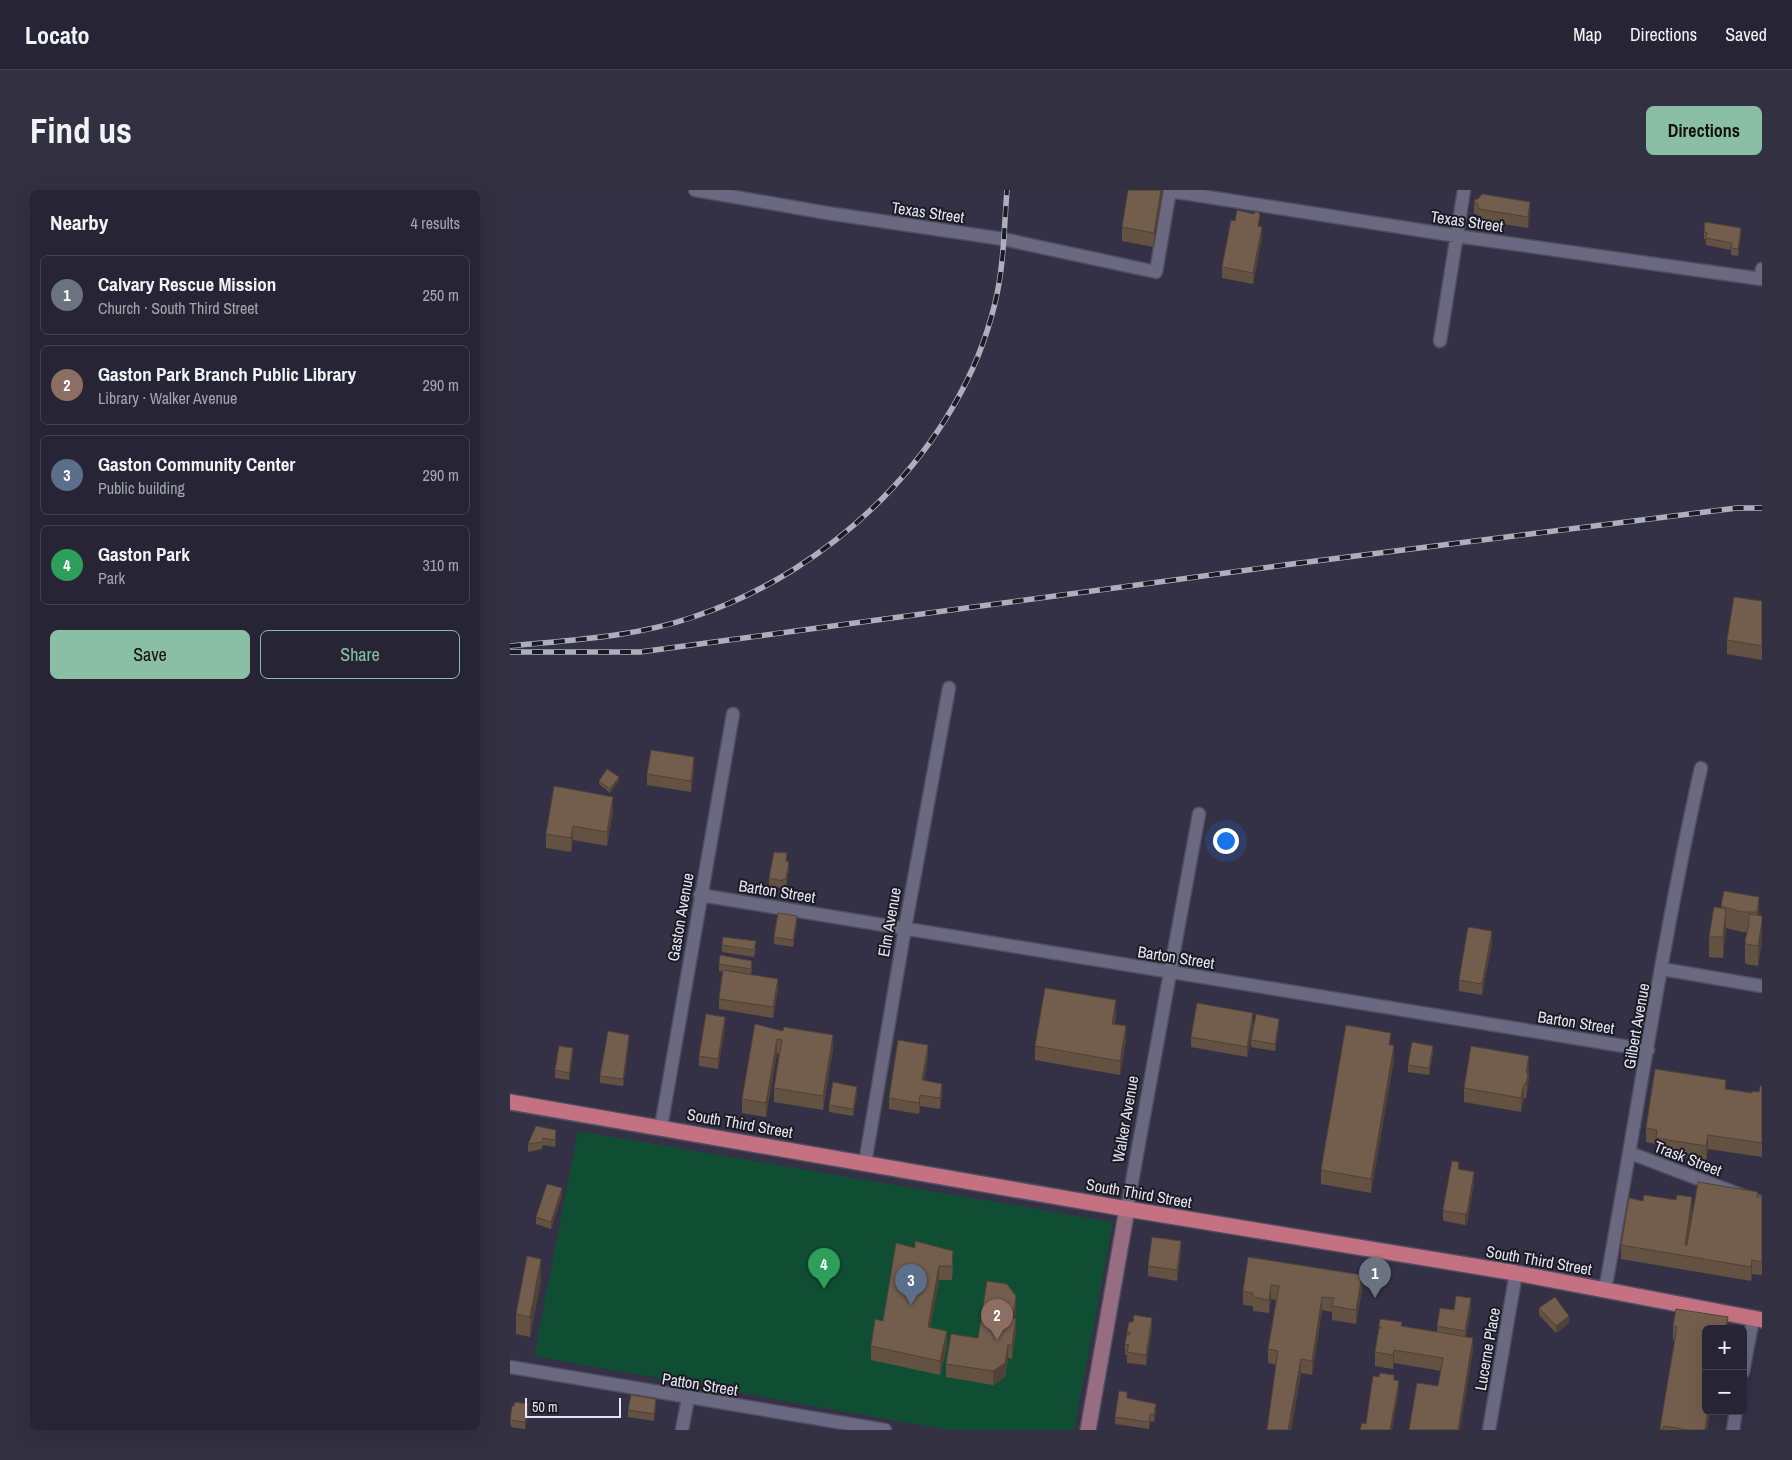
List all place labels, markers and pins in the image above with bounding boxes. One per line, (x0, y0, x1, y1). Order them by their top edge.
pin: 4 (808, 1248, 840, 1289)
pin: 1 (1359, 1257, 1391, 1298)
pin: 3 (895, 1264, 927, 1305)
pin: 2 (981, 1299, 1013, 1340)

